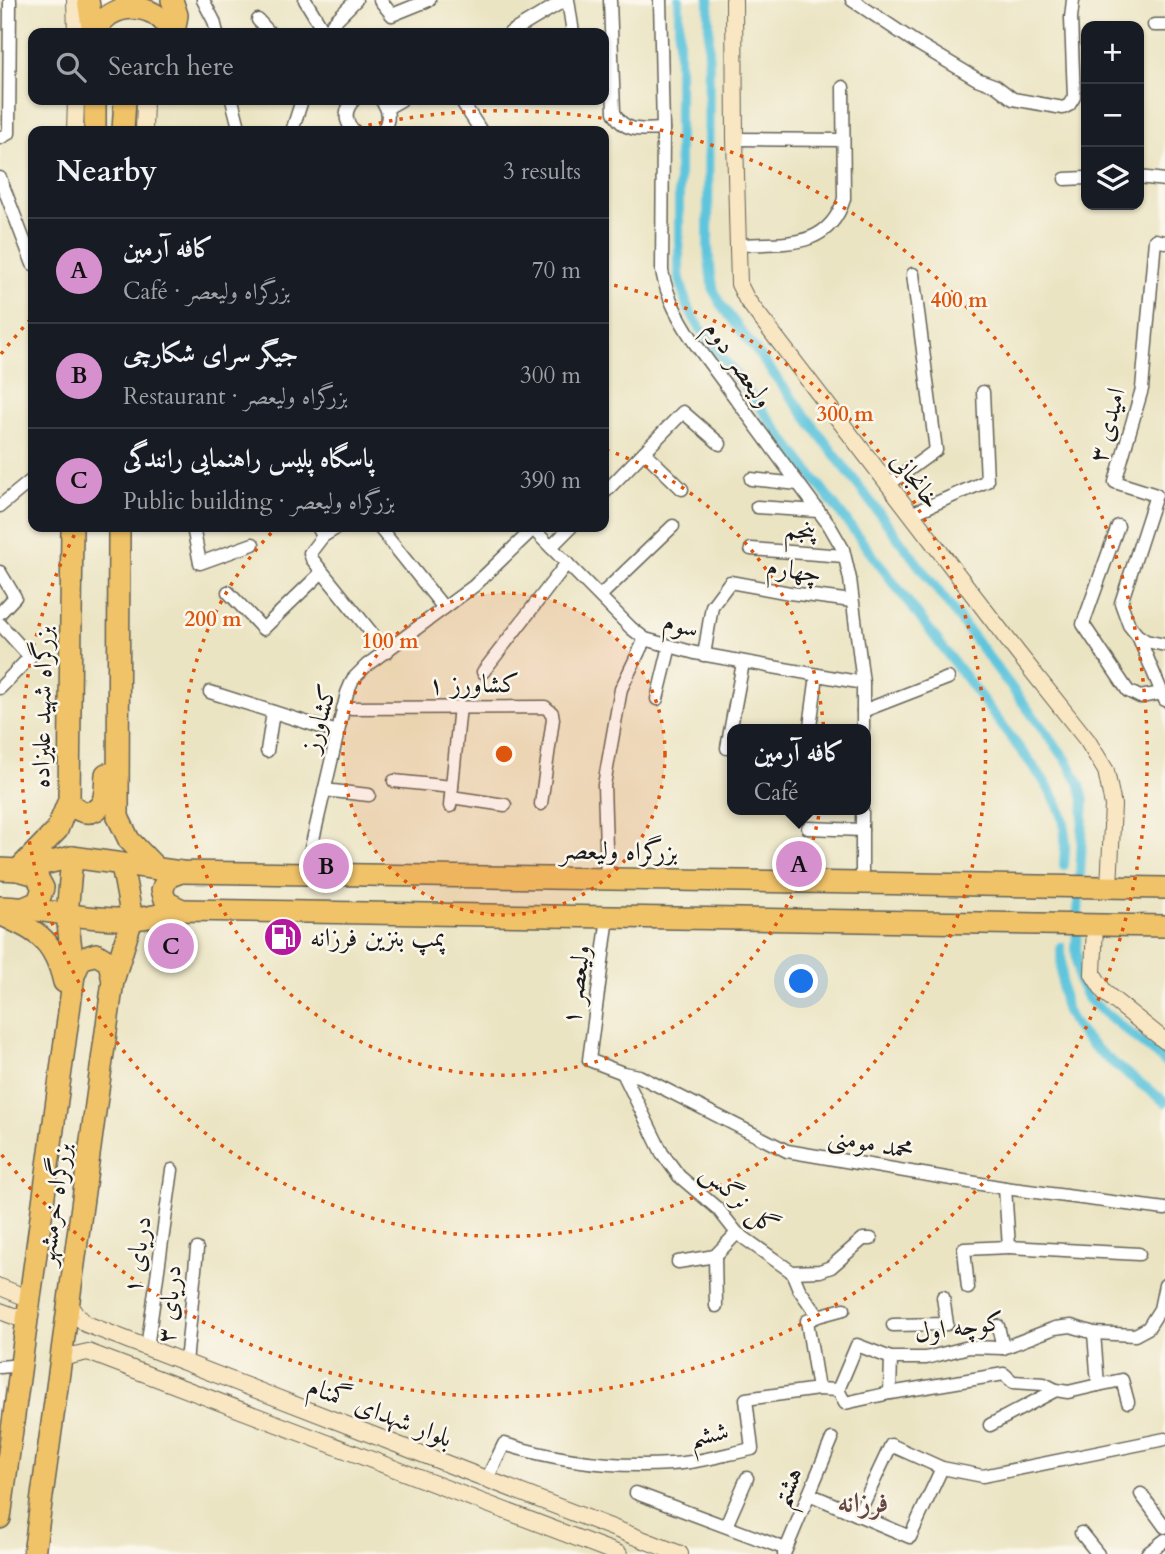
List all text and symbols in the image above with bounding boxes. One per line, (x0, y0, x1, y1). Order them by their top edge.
map controls (1081, 21, 1144, 210)
button: + (1081, 21, 1144, 84)
search box (28, 28, 609, 105)
icon: search (52, 48, 90, 86)
text: Search here (108, 49, 234, 84)
button: − (1081, 84, 1144, 147)
button: layers (1081, 147, 1144, 210)
text: Nearby (56, 151, 157, 192)
text: 3 results (503, 156, 581, 187)
text: کافه آرمین (123, 231, 214, 266)
text: A (70, 255, 88, 286)
text: 70 m (532, 255, 581, 286)
text: Café · بزرگراه ولیعصر (123, 276, 290, 307)
text: 400 m (930, 286, 988, 315)
street label: ولیعصر دوم (692, 313, 782, 418)
text: جیگر سرای شکارچی (123, 336, 299, 371)
text: B (71, 360, 87, 391)
text: 300 m (520, 360, 581, 391)
text: Restaurant · بزرگراه ولیعصر (123, 381, 348, 412)
street label: امیدی ۳ (1080, 384, 1134, 466)
text: 300 m (816, 400, 874, 429)
text: پاسگاه پلیس راهنمایی رانندگی (123, 441, 374, 476)
street label: خانجانی (883, 444, 949, 516)
text: C (70, 465, 88, 496)
text: 390 m (520, 465, 581, 496)
text: Public building · بزرگراه ولیعصر (123, 486, 395, 517)
street label: پنجم (782, 511, 819, 556)
street label: چهارم (763, 548, 824, 597)
street label: سوم (658, 604, 703, 651)
text: 200 m (184, 605, 242, 634)
street label: بزرگراه شهید علیزاده (23, 625, 61, 788)
text: 100 m (361, 627, 419, 656)
street label: کشاورز ۱ (428, 666, 520, 702)
street label: کشاورز (292, 680, 345, 759)
popup (727, 724, 871, 815)
text: کافه آرمین (754, 735, 844, 770)
centre of rings (492, 742, 516, 766)
text: Café (754, 777, 799, 808)
street label: بزرگراه ولیعصر (557, 832, 679, 870)
pin: A (776, 838, 822, 890)
pin: B (303, 840, 349, 892)
fuel station icon: پمپ بنزین فرزانه (262, 916, 304, 958)
pin: C (148, 920, 194, 972)
place label: پمپ بنزین فرزانه (310, 920, 446, 956)
street label: ولیعصر ۱ (553, 943, 599, 1027)
your location (784, 964, 818, 998)
street label: محمد مومنی (825, 1118, 917, 1169)
street label: بزرگراه خرمشهر (28, 1140, 80, 1270)
street label: گل نرگس (694, 1155, 786, 1243)
street label: دریای ۱ (114, 1214, 160, 1296)
street label: دریای ۳ (148, 1264, 190, 1344)
street label: کوچه اول (912, 1303, 1006, 1351)
street label: بلوار شهدای گمنام (301, 1368, 457, 1460)
street label: ششم (686, 1413, 733, 1463)
street label: هشتم (763, 1461, 819, 1516)
district label: فرزانه (837, 1484, 889, 1522)

